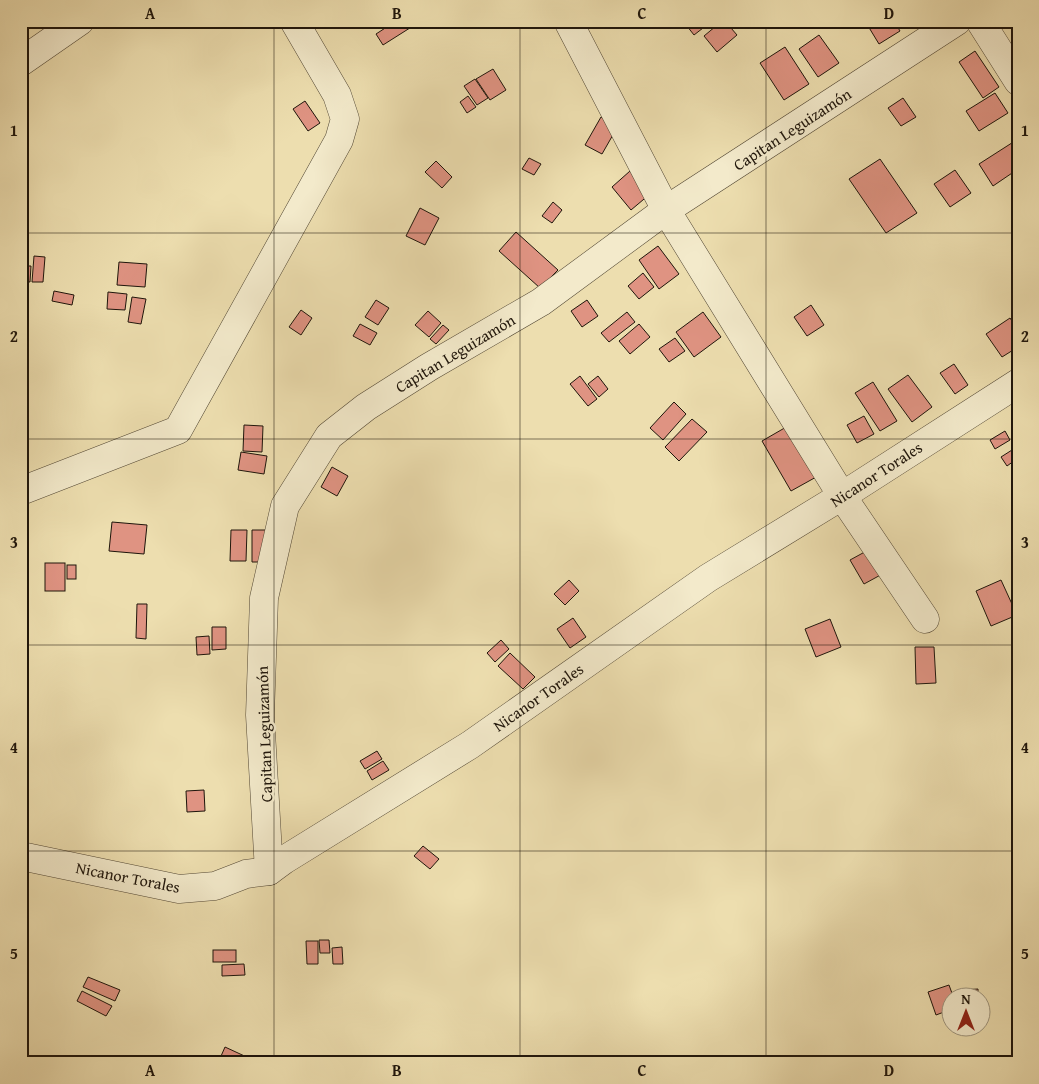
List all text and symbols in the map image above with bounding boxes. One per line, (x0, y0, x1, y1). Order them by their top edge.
text: A (145, 1, 156, 25)
text: B (392, 1, 402, 25)
text: C (637, 1, 647, 25)
text: D (884, 1, 894, 25)
street label: Capitan Leguizamón (728, 82, 856, 176)
text: 1 (10, 118, 18, 142)
text: 1 (1021, 118, 1029, 142)
street label: Capitan Leguizamón (390, 308, 520, 398)
text: 2 (10, 324, 18, 348)
text: 2 (1021, 324, 1029, 348)
street label: Nicanor Torales (825, 435, 927, 513)
text: 3 (10, 530, 18, 554)
text: 3 (1021, 530, 1029, 554)
street label: Nicanor Torales (488, 657, 588, 737)
street label: Capitan Leguizamón (250, 665, 278, 803)
text: 4 (10, 735, 18, 759)
text: 4 (1021, 735, 1029, 759)
street label: Nicanor Torales (74, 855, 182, 899)
text: 5 (10, 941, 18, 965)
text: 5 (1021, 941, 1029, 965)
north arrow (942, 986, 992, 1036)
text: N (961, 989, 971, 1009)
text: A (145, 1058, 156, 1082)
text: B (392, 1058, 402, 1082)
text: C (637, 1058, 647, 1082)
text: D (884, 1058, 894, 1082)

